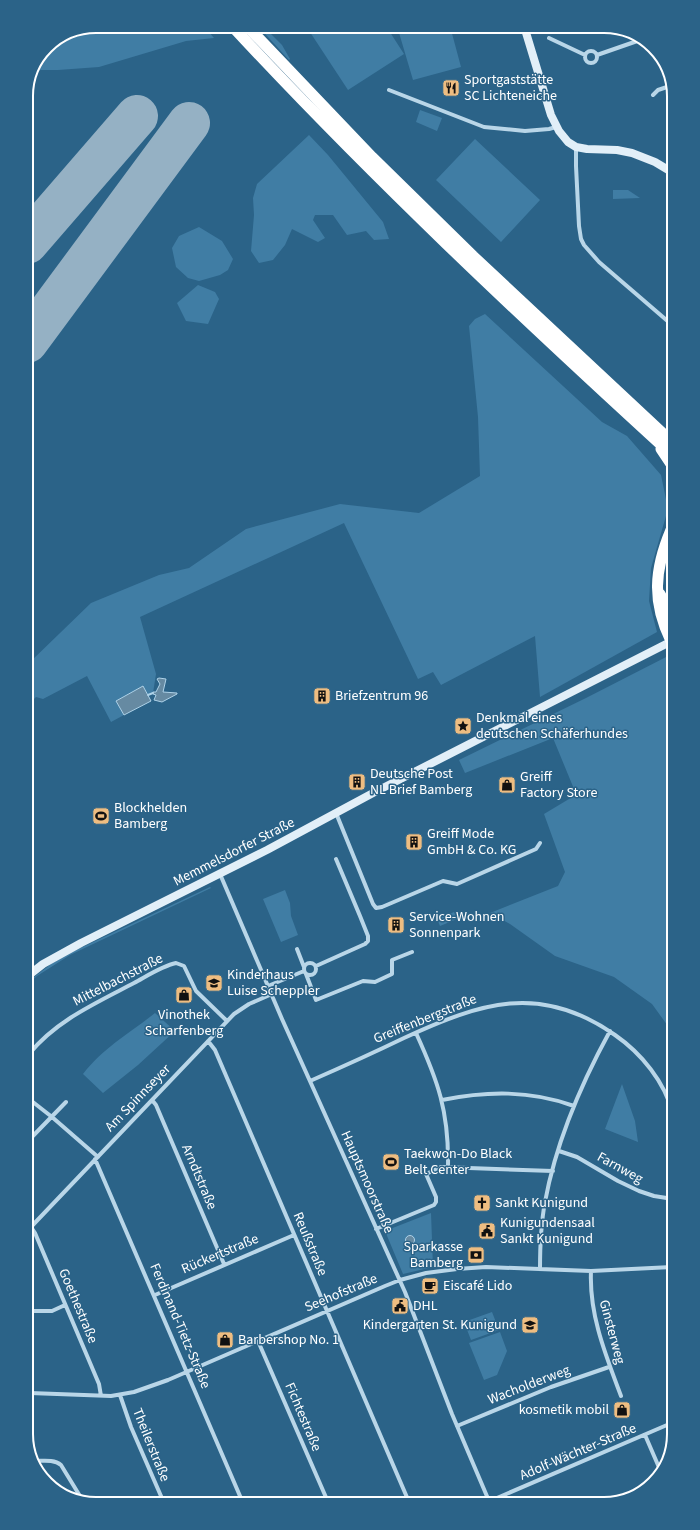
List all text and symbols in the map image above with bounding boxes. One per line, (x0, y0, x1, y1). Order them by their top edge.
place label: Sportgaststätte SC Lichteneiche (464, 70, 557, 106)
restaurant icon: Sportgaststätte SC Lichteneiche (441, 78, 461, 98)
building icon: Briefzentrum 96 (312, 686, 332, 706)
place label: Briefzentrum 96 (335, 686, 428, 706)
place label: Denkmal eines deutschen Schäferhundes (476, 708, 628, 744)
place icon: Denkmal eines deutschen Schäferhundes (453, 716, 473, 736)
place label: Deutsche Post NL Brief Bamberg (370, 764, 472, 800)
place label: Greiff Factory Store (520, 767, 597, 803)
building icon: Deutsche Post NL Brief Bamberg (347, 772, 367, 792)
shop icon: Greiff Factory Store (497, 775, 517, 795)
place label: Blockhelden Bamberg (114, 798, 187, 834)
sports icon: Blockhelden Bamberg (91, 806, 111, 826)
street label: Memmelsdorfer Straße (170, 813, 298, 891)
place label: Greiff Mode GmbH & Co. KG (427, 824, 516, 860)
building icon: Greiff Mode GmbH & Co. KG (404, 832, 424, 852)
place label: Service-Wohnen Sonnenpark (409, 907, 504, 943)
building icon: Service-Wohnen Sonnenpark (386, 915, 406, 935)
street label: Mittelbachstraße (70, 949, 167, 1011)
place label: Kinderhaus Luise Scheppler (227, 965, 320, 1001)
school or university icon: Kinderhaus Luise Scheppler (204, 973, 224, 993)
shop icon: Vinothek Scharfenberg (174, 985, 194, 1005)
street label: Greiffenbergstraße (370, 989, 480, 1049)
place label: Vinothek Scharfenberg (145, 1005, 223, 1041)
street label: Am Spinnseyer (101, 1060, 176, 1136)
street label: Hauptsmoorstraße (335, 1128, 399, 1236)
street label: Arndtstraße (176, 1141, 222, 1213)
place label: Taekwon-Do Black Belt Center (404, 1144, 512, 1180)
street label: Farnweg (593, 1147, 647, 1189)
sports icon: Taekwon-Do Black Belt Center (381, 1152, 401, 1172)
church icon: Sankt Kunigund (472, 1193, 492, 1213)
place label: Sankt Kunigund (495, 1193, 588, 1213)
street label: Reußstraße (288, 1209, 332, 1279)
place label: Kunigundensaal Sankt Kunigund (500, 1213, 595, 1249)
public building icon: Kunigundensaal Sankt Kunigund (477, 1221, 497, 1241)
street label: Rückertstraße (178, 1229, 262, 1279)
place label: Sparkasse Bamberg (404, 1237, 463, 1273)
bank icon: Sparkasse Bamberg (466, 1245, 486, 1265)
street label: Ferdinand-Tietz-Straße (145, 1260, 215, 1392)
street label: Goethestraße (53, 1266, 103, 1346)
street label: Seehofstraße (301, 1269, 381, 1317)
cafe icon: Eiscafé Lido (420, 1276, 440, 1296)
place label: Eiscafé Lido (443, 1276, 512, 1296)
public building icon: DHL (390, 1296, 410, 1316)
place label: DHL (413, 1296, 438, 1316)
street label: Ginsterweg (594, 1298, 630, 1366)
place label: Kindergarten St. Kunigund (363, 1315, 517, 1335)
school or university icon: Kindergarten St. Kunigund (520, 1315, 540, 1335)
shop icon: Barbershop No. 1 (215, 1330, 235, 1350)
place label: Barbershop No. 1 (238, 1330, 339, 1350)
street label: Wacholderweg (485, 1360, 573, 1410)
street label: Fichtestraße (280, 1380, 326, 1454)
place label: kosmetik mobil (519, 1400, 609, 1420)
shop icon: kosmetik mobil (612, 1400, 632, 1420)
street label: Theilerstraße (127, 1405, 175, 1485)
street label: Adolf-Wächter-Straße (517, 1418, 640, 1486)

